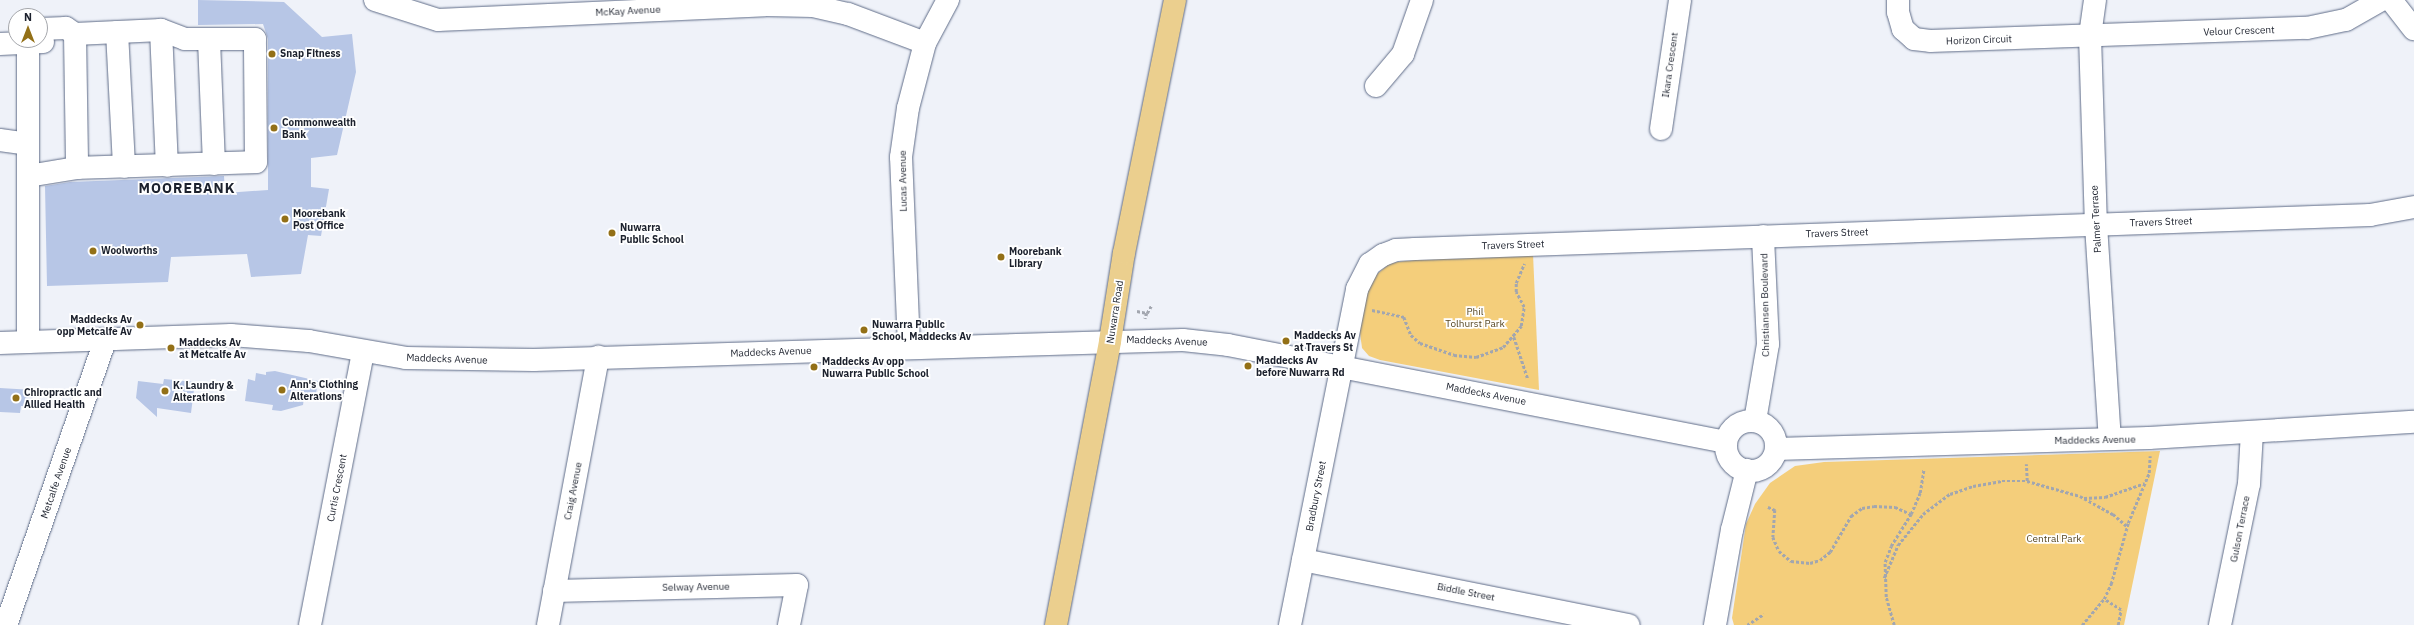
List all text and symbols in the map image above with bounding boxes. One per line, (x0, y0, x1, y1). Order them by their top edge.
street label: McKay Avenue (595, 3, 661, 19)
north arrow (8, 8, 48, 48)
text: N (24, 10, 32, 24)
street label: Velour Crescent (2203, 24, 2275, 38)
street label: Ikara Crescent (1659, 32, 1681, 98)
street label: Horizon Circuit (1946, 33, 2012, 47)
place label: Snap Fitness (280, 48, 340, 60)
marker: Snap Fitness (267, 49, 277, 59)
place label: Commonwealth Bank (282, 116, 356, 140)
marker: Commonwealth Bank (269, 123, 279, 133)
street label: Lucas Avenue (896, 150, 910, 212)
district label: MOOREBANK (139, 180, 235, 196)
street label: Palmer Terrace (2088, 185, 2104, 253)
place label: Moorebank Post Office (293, 207, 346, 230)
marker: Moorebank Post Office (280, 214, 290, 224)
street label: Travers Street (2129, 215, 2193, 229)
place label: Nuwarra Public School (620, 221, 684, 244)
street label: Travers Street (1805, 226, 1869, 240)
marker: Nuwarra Public School (607, 228, 617, 238)
street label: Travers Street (1481, 238, 1545, 252)
place label: Woolworths (101, 245, 158, 257)
place label: Moorebank Library (1009, 245, 1062, 268)
marker: Woolworths (88, 246, 98, 256)
marker: Moorebank Library (996, 252, 1006, 262)
street label: Christiansen Boulevard (1758, 253, 1772, 357)
street label: Nuwarra Road (1104, 280, 1126, 344)
park label: Phil Tolhurst Park (1445, 305, 1505, 328)
place label: Maddecks Av opp Metcalfe Av (57, 313, 132, 336)
place label: Nuwarra Public School, Maddecks Av (872, 318, 971, 342)
marker: Maddecks Av opp Metcalfe Av (135, 320, 145, 330)
marker: Nuwarra Public School, Maddecks Av (859, 325, 869, 335)
place label: Maddecks Av at Travers St (1294, 329, 1356, 352)
street label: Maddecks Avenue (1126, 334, 1208, 348)
place label: Maddecks Av at Metcalfe Av (179, 336, 246, 360)
marker: Maddecks Av at Travers St (1281, 336, 1291, 346)
marker: Maddecks Av at Metcalfe Av (166, 343, 176, 353)
street label: Maddecks Avenue (730, 345, 812, 359)
street label: Maddecks Avenue (406, 352, 488, 366)
place label: Maddecks Av before Nuwarra Rd (1256, 354, 1345, 378)
place label: Maddecks Av opp Nuwarra Public School (822, 355, 929, 378)
marker: Maddecks Av before Nuwarra Rd (1243, 361, 1253, 371)
marker: Maddecks Av opp Nuwarra Public School (809, 362, 819, 372)
place label: Ann's Clothing Alterations (290, 378, 358, 402)
place label: K. Laundry & Alterations (173, 379, 234, 402)
street label: Maddecks Avenue (1445, 380, 1527, 408)
marker: Ann's Clothing Alterations (277, 385, 287, 395)
place label: Chiropractic and Allied Health (24, 386, 102, 410)
marker: K. Laundry & Alterations (160, 386, 170, 396)
marker: Chiropractic and Allied Health (11, 393, 21, 403)
street label: Maddecks Avenue (2054, 433, 2136, 447)
street label: Metcalfe Avenue (38, 446, 74, 520)
street label: Curtis Crescent (325, 453, 349, 523)
street label: Bradbury Street (1303, 460, 1329, 532)
street label: Craig Avenue (562, 461, 584, 521)
street label: Gulson Terrace (2228, 495, 2252, 563)
park label: Central Park (2026, 533, 2082, 545)
street label: Selway Avenue (662, 580, 730, 594)
street label: Biddle Street (1436, 581, 1496, 603)

